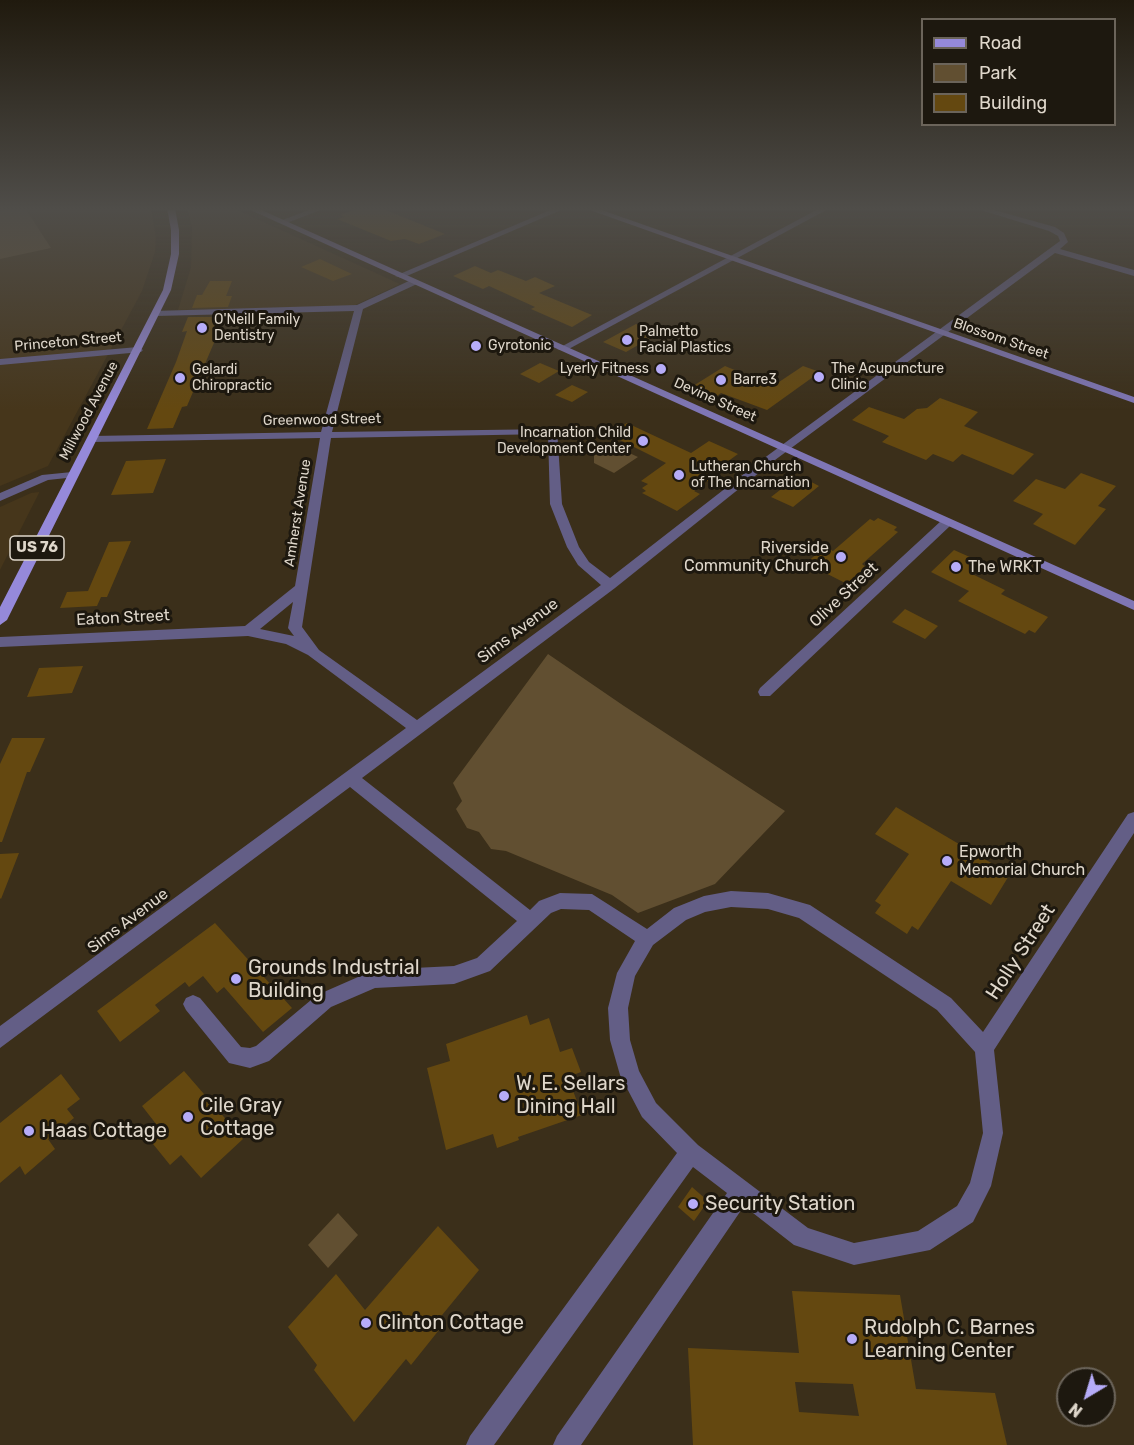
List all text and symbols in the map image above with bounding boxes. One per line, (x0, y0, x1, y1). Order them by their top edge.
legend (921, 18, 1116, 126)
text: Road (979, 32, 1022, 54)
text: Park (979, 62, 1016, 84)
text: Building (979, 92, 1047, 114)
place label: O'Neill Family Dentistry (214, 312, 300, 344)
street label: Blossom Street (951, 315, 1051, 363)
marker: O'Neill Family Dentistry (195, 321, 209, 335)
place label: Palmetto Facial Plastics (639, 324, 731, 356)
street label: Princeton Street (14, 329, 122, 355)
marker: Palmetto Facial Plastics (620, 333, 634, 347)
place label: Gyrotonic (488, 338, 552, 354)
marker: Gyrotonic (469, 339, 483, 353)
street label: Millwood Avenue (56, 359, 122, 463)
place label: Lyerly Fitness (560, 361, 649, 377)
place label: The Acupuncture Clinic (831, 361, 944, 394)
place label: Gelardi Chiropractic (192, 362, 272, 394)
marker: Lyerly Fitness (654, 362, 668, 376)
marker: The Acupuncture Clinic (812, 370, 826, 384)
marker: Gelardi Chiropractic (173, 371, 187, 385)
place label: Barre3 (733, 372, 777, 388)
marker: Barre3 (714, 373, 728, 387)
street label: Devine Street (671, 374, 759, 426)
street label: Greenwood Street (263, 411, 381, 429)
place label: Incarnation Child Development Center (497, 425, 631, 458)
marker: Incarnation Child Development Center (636, 434, 650, 448)
street label: Amherst Avenue (281, 458, 315, 568)
place label: Lutheran Church of The Incarnation (691, 459, 810, 491)
marker: Lutheran Church of The Incarnation (672, 468, 686, 482)
road number: US 76 (10, 536, 64, 560)
place label: Riverside Community Church (684, 538, 829, 576)
marker: Riverside Community Church (834, 550, 848, 564)
place label: The WRKT (968, 557, 1042, 577)
street label: Olive Street (806, 559, 882, 631)
marker: The WRKT (949, 560, 963, 574)
street label: Sims Avenue (474, 594, 562, 668)
street label: Eaton Street (76, 606, 170, 630)
place label: Epworth Memorial Church (959, 842, 1085, 880)
marker: Epworth Memorial Church (940, 854, 954, 868)
street label: Sims Avenue (84, 884, 172, 958)
street label: Holly Street (981, 900, 1061, 1004)
place label: Grounds Industrial Building (248, 956, 420, 1003)
marker: Grounds Industrial Building (229, 972, 243, 986)
place label: W. E. Sellars Dining Hall (516, 1072, 625, 1119)
marker: W. E. Sellars Dining Hall (497, 1089, 511, 1103)
place label: Cile Gray Cottage (200, 1094, 282, 1141)
marker: Cile Gray Cottage (181, 1110, 195, 1124)
place label: Haas Cottage (41, 1119, 167, 1143)
marker: Haas Cottage (22, 1124, 36, 1138)
place label: Security Station (705, 1192, 855, 1216)
marker: Security Station (686, 1197, 700, 1211)
place label: Clinton Cottage (378, 1311, 524, 1335)
marker: Clinton Cottage (359, 1316, 373, 1330)
place label: Rudolph C. Barnes Learning Center (864, 1316, 1035, 1363)
marker: Rudolph C. Barnes Learning Center (845, 1332, 859, 1346)
north arrow (1056, 1367, 1116, 1427)
text: N (1065, 1399, 1086, 1421)

